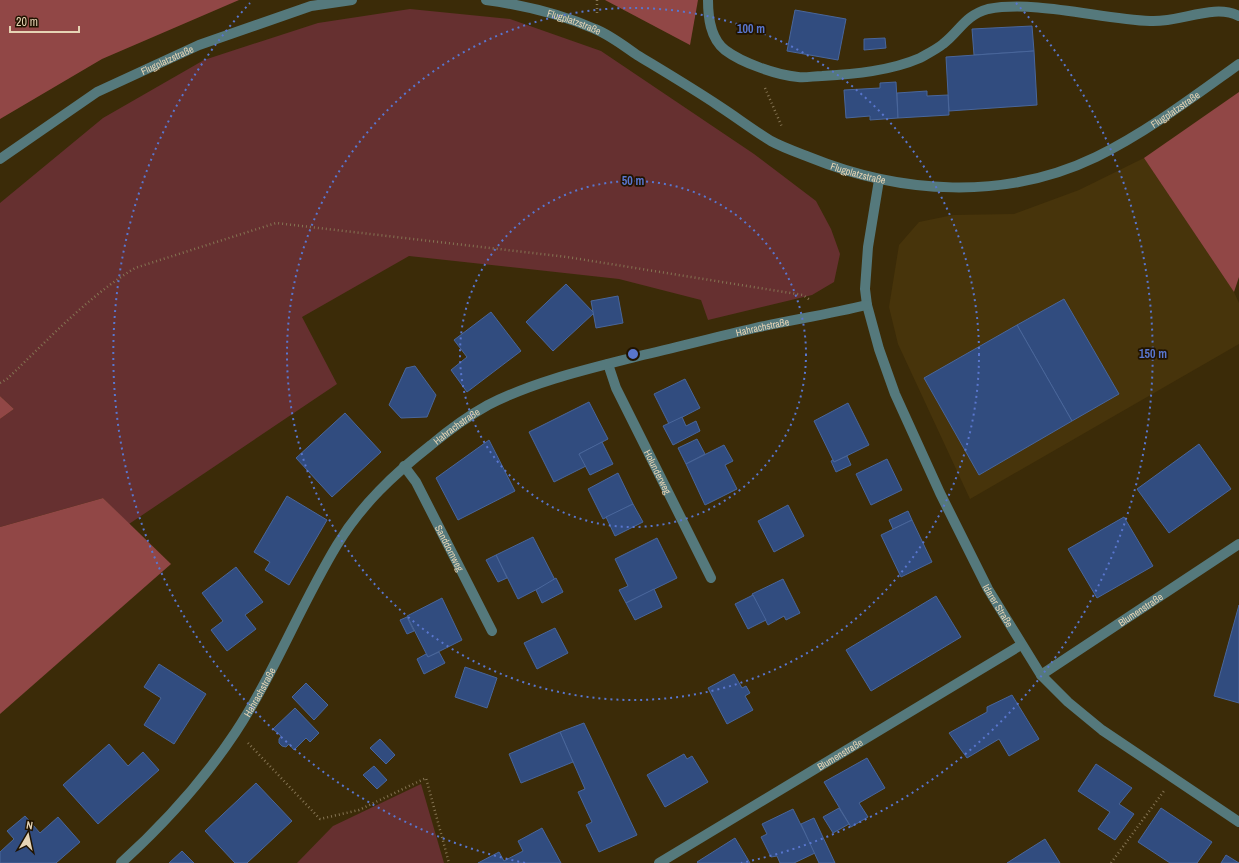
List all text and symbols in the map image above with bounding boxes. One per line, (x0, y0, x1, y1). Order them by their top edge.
street label: Flugplatzstraße (546, 7, 603, 38)
scale bar (10, 8, 79, 34)
text: 20 m (16, 14, 38, 30)
text: 100 m (737, 21, 765, 37)
street label: Flugplatzstraße (139, 42, 196, 78)
street label: Flugplatzstraße (1148, 88, 1203, 131)
street label: Flugplatzstraße (829, 160, 887, 187)
text: 50 m (622, 173, 644, 189)
street label: Hahrachstraße (734, 315, 791, 339)
text: 150 m (1139, 346, 1167, 362)
centre of rings (626, 347, 640, 361)
street label: Hahrachstraße (431, 405, 483, 448)
street label: Holunderweg (641, 448, 674, 497)
street label: Sanddornweg (432, 523, 467, 574)
street label: Idarer Straße (980, 582, 1016, 630)
street label: Blumenstraße (1116, 590, 1166, 629)
street label: Hahrachstraße (241, 665, 279, 719)
street label: Blumenstraße (815, 736, 866, 773)
north arrow (8, 815, 48, 855)
text: N (25, 818, 34, 833)

